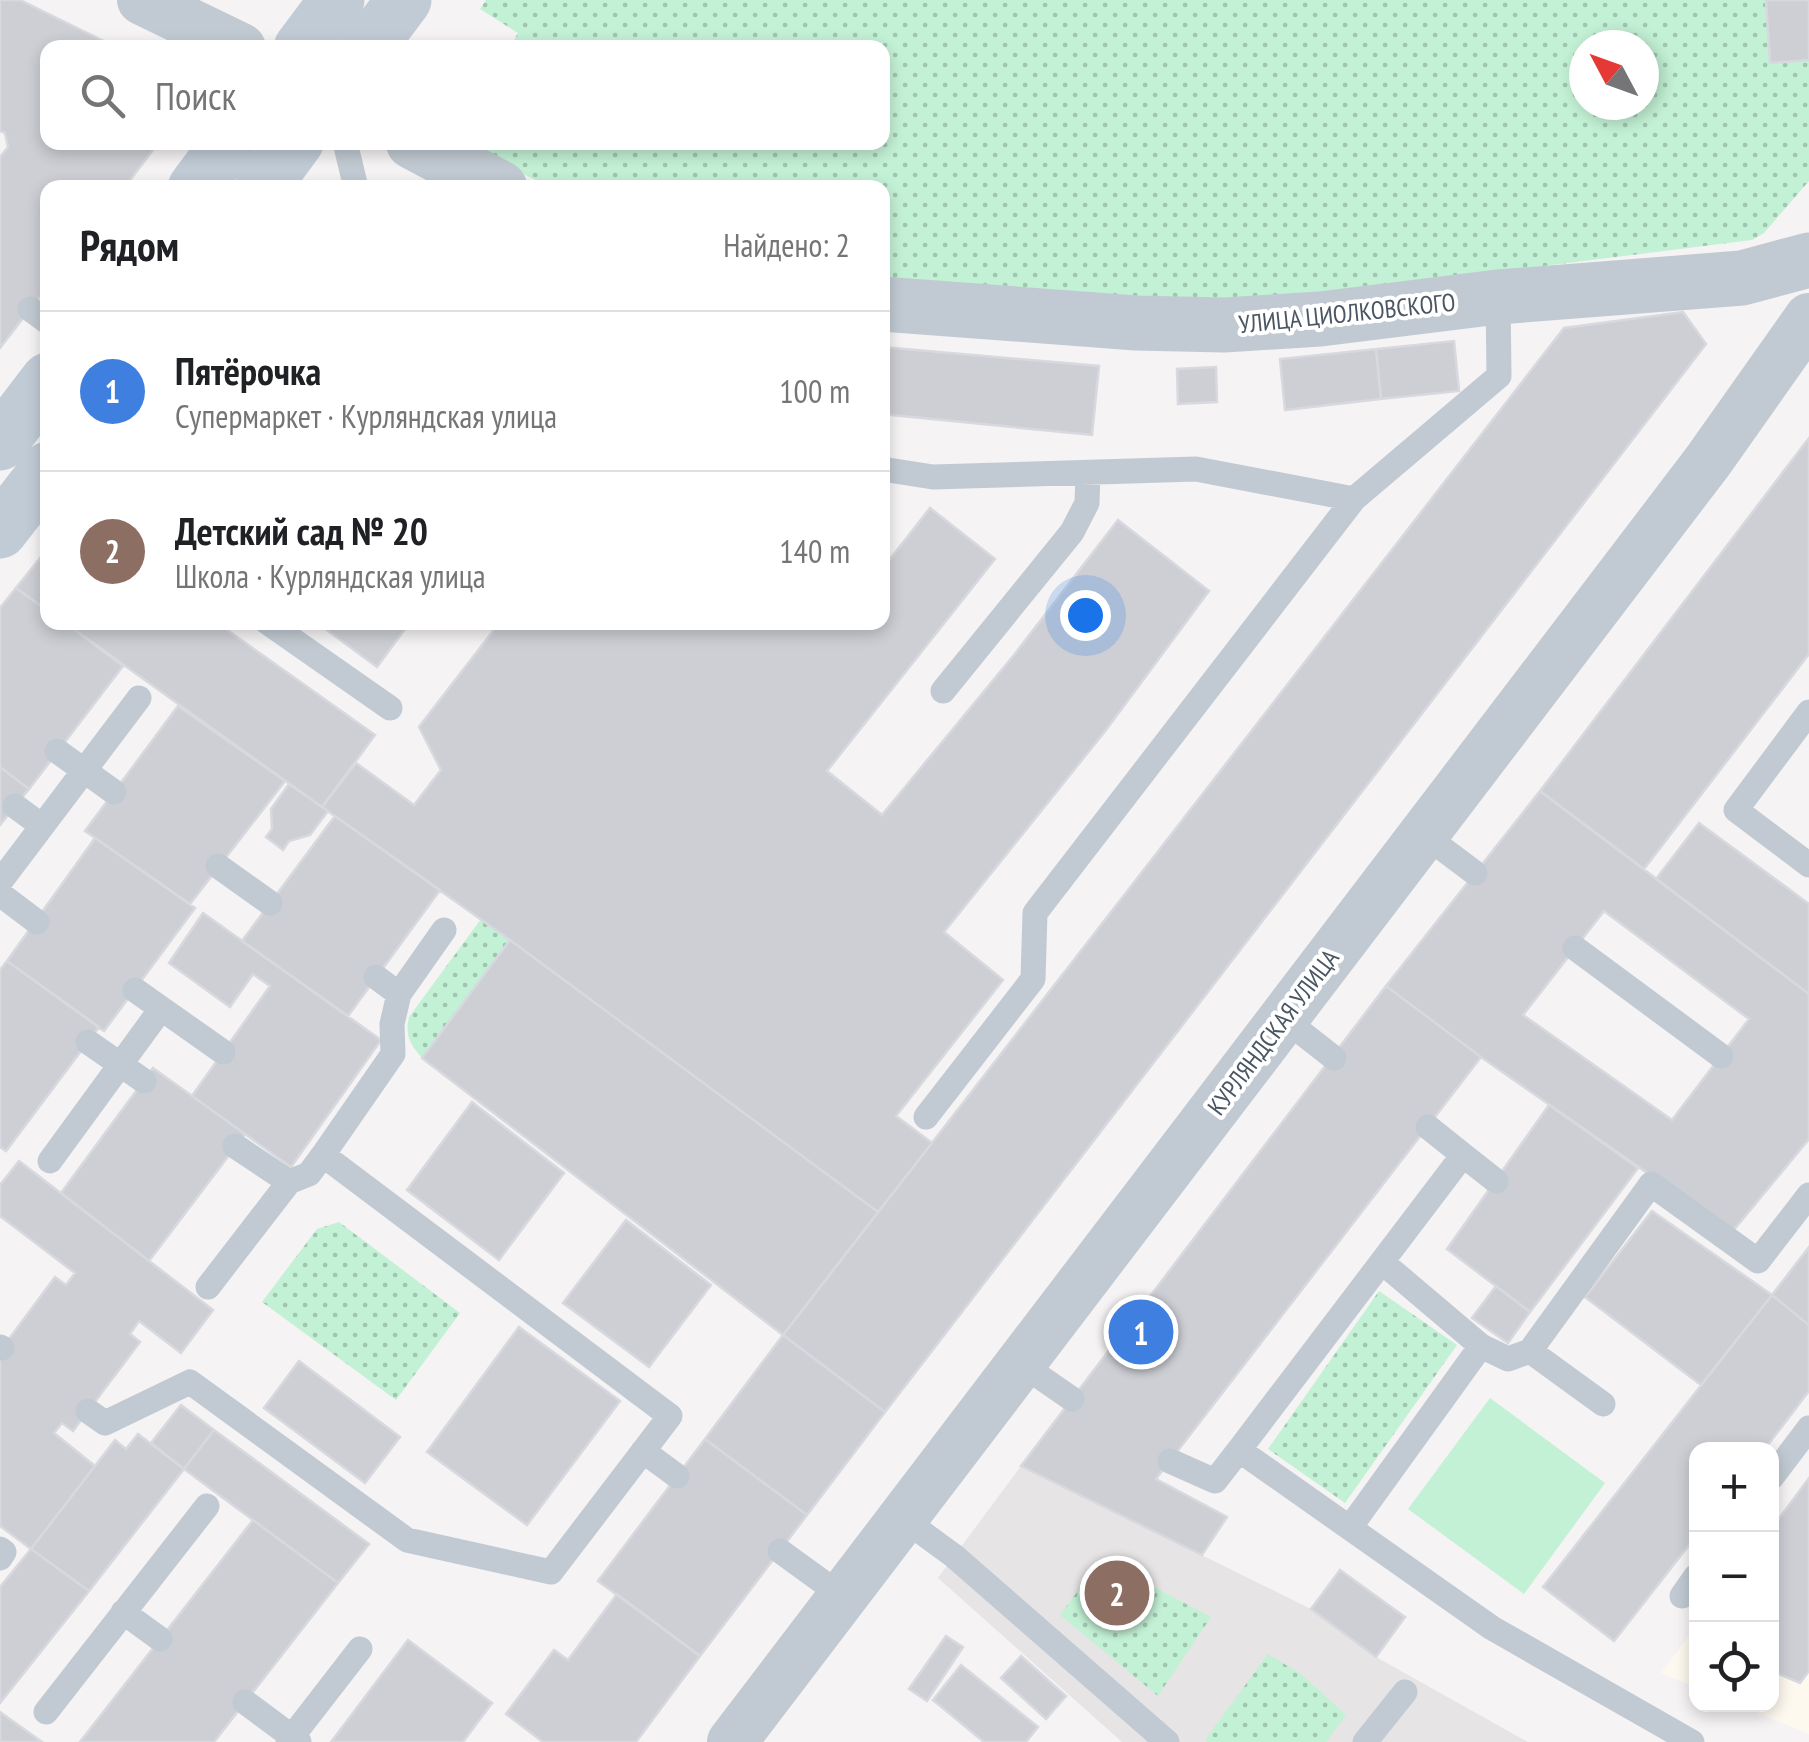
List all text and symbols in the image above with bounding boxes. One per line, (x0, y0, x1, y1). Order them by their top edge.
north arrow (1569, 30, 1659, 120)
search box (40, 40, 890, 150)
icon: search (75, 68, 130, 123)
text: Поиск (155, 71, 236, 120)
text: Рядом (80, 218, 179, 273)
text: Найдено: 2 (723, 224, 850, 266)
street label: УЛИЦА ЦИОЛКОВСКОГО (1237, 286, 1457, 340)
text: Пятёрочка (175, 346, 321, 395)
text: 1 (105, 370, 120, 412)
text: 100 m (779, 370, 850, 412)
text: Супермаркет · Курляндская улица (175, 395, 557, 437)
text: Детский сад № 20 (175, 506, 428, 555)
text: 2 (105, 530, 120, 572)
text: 140 m (779, 530, 850, 572)
text: Школа · Курляндская улица (175, 555, 486, 597)
your location (1060, 590, 1111, 641)
street label: КУРЛЯНДСКАЯ УЛИЦА (1200, 943, 1346, 1121)
pin: 1 (1108, 1294, 1174, 1370)
map controls (1689, 1442, 1779, 1712)
button: + (1689, 1442, 1779, 1532)
button: − (1689, 1532, 1779, 1622)
pin: 2 (1084, 1556, 1150, 1630)
button: locate (1689, 1622, 1779, 1712)

